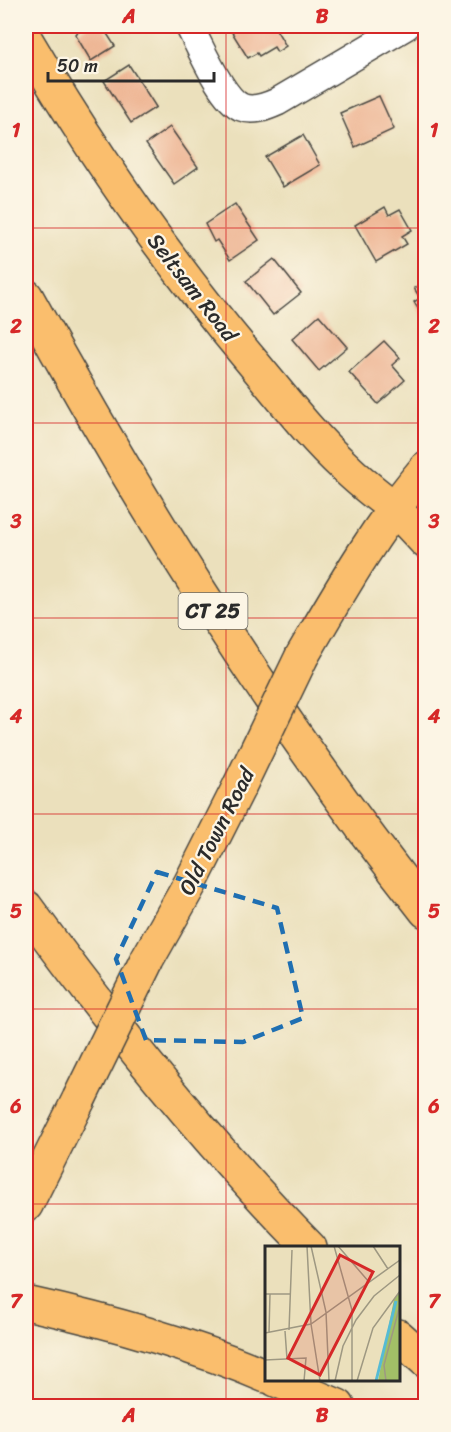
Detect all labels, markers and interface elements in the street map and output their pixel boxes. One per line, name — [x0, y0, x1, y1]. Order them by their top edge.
text: A — [121, 0, 136, 34]
text: B — [316, 0, 329, 34]
scale bar — [48, 45, 214, 83]
text: 50 m — [57, 50, 98, 82]
text: 1 — [12, 113, 21, 148]
text: 1 — [430, 113, 439, 148]
street label: Seltsam Road — [137, 224, 249, 352]
text: 2 — [9, 309, 22, 344]
text: 2 — [427, 309, 440, 344]
text: 3 — [10, 504, 22, 539]
text: 3 — [428, 504, 440, 539]
road number: CT 25 — [178, 593, 248, 629]
text: 4 — [9, 699, 23, 734]
text: 4 — [427, 699, 441, 734]
street label: Old Town Road — [167, 759, 266, 902]
text: 5 — [10, 894, 22, 929]
text: 5 — [428, 894, 440, 929]
text: 6 — [9, 1089, 22, 1124]
text: 6 — [427, 1089, 440, 1124]
inset map — [265, 1246, 400, 1381]
text: 7 — [10, 1284, 23, 1319]
text: 7 — [428, 1284, 441, 1319]
text: A — [121, 1398, 136, 1432]
text: B — [316, 1398, 329, 1432]

